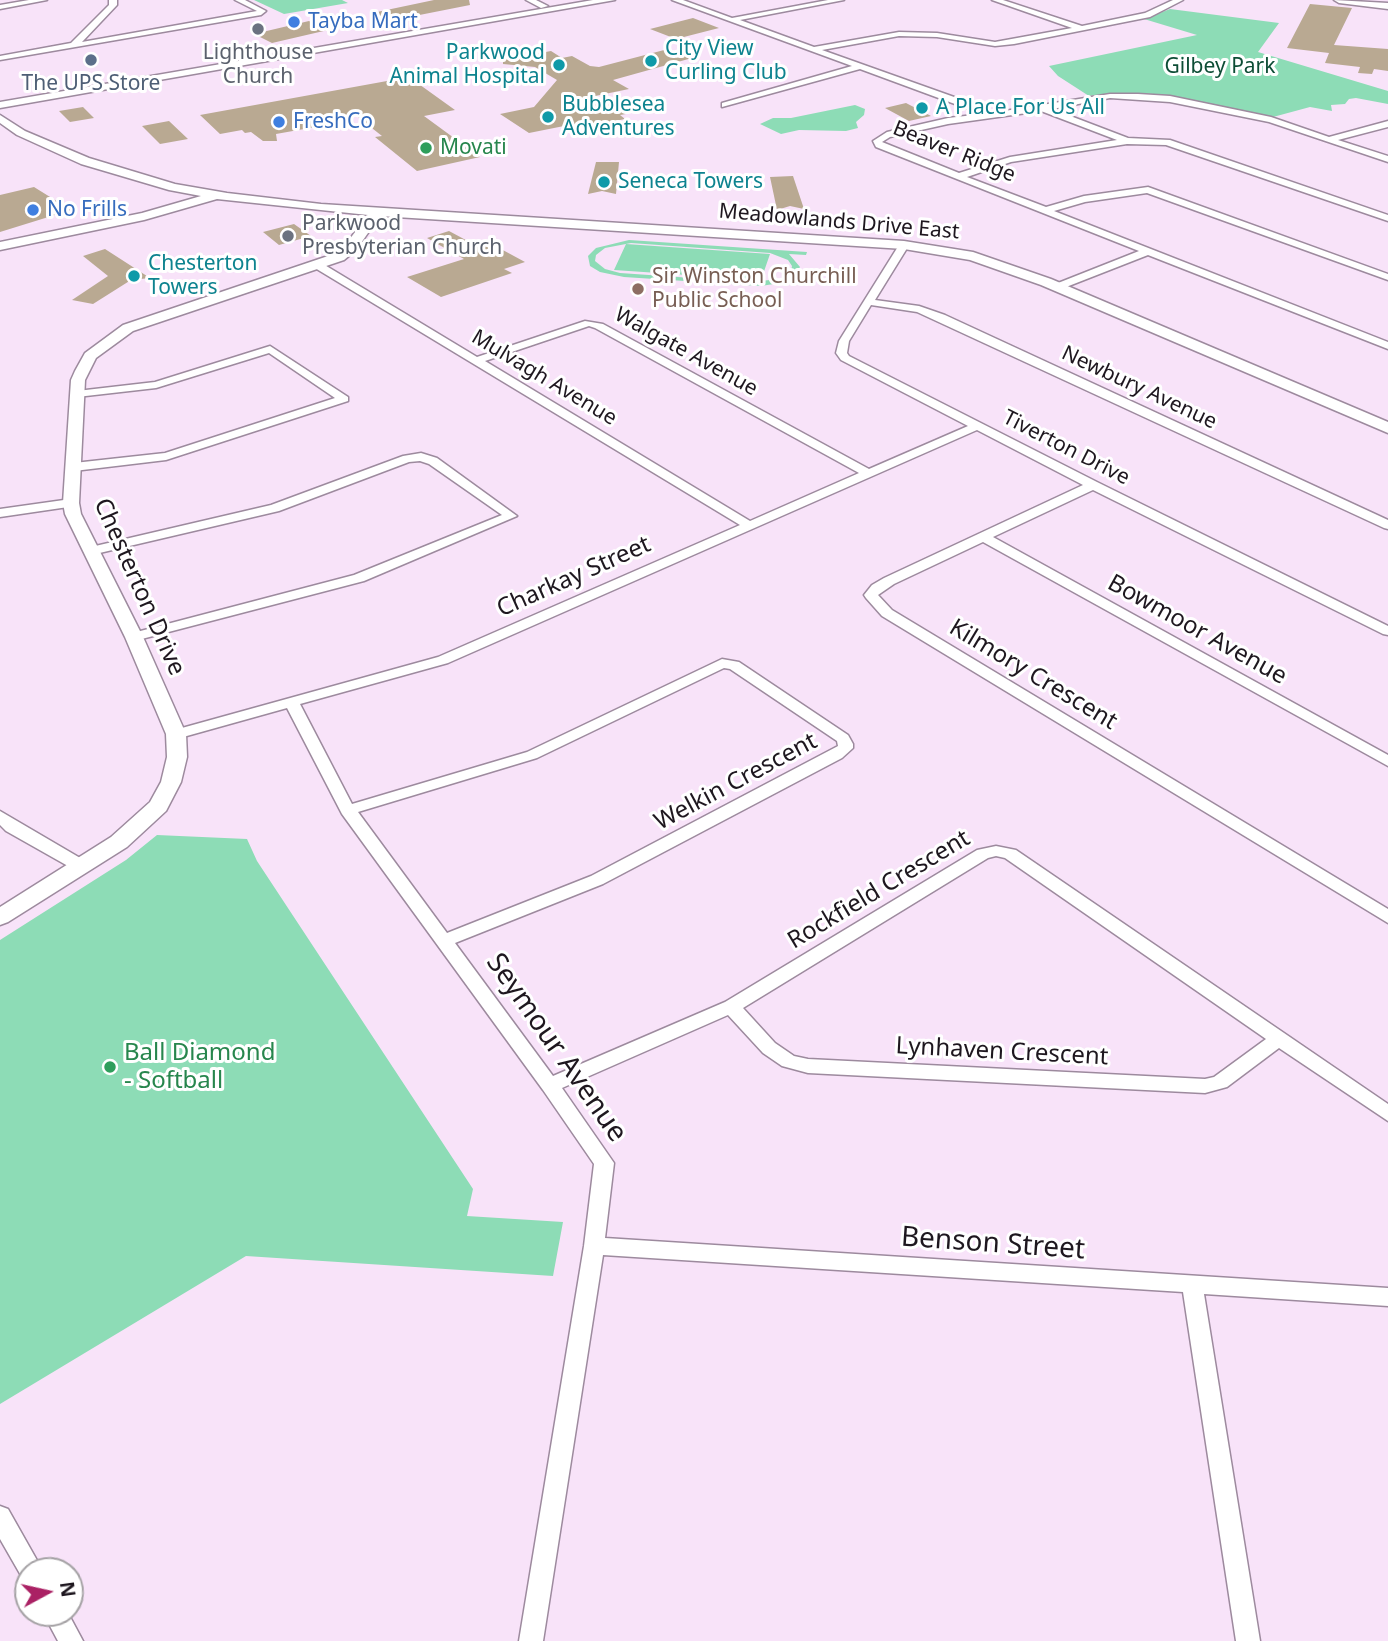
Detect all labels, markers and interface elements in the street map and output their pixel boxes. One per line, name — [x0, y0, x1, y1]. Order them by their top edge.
place label: Tayba Mart — [308, 9, 418, 35]
marker: Tayba Mart — [286, 14, 302, 30]
marker: Lighthouse Church — [250, 21, 266, 37]
place label: City View Curling Club — [665, 36, 787, 86]
place label: Lighthouse Church — [203, 40, 313, 90]
place label: Parkwood Animal Hospital — [389, 40, 545, 90]
marker: The UPS Store — [83, 52, 99, 68]
marker: City View Curling Club — [643, 53, 659, 69]
park label: Gilbey Park — [1164, 54, 1276, 80]
marker: Parkwood Animal Hospital — [551, 57, 567, 73]
place label: The UPS Store — [22, 71, 160, 97]
place label: Bubblesea Adventures — [562, 92, 675, 142]
place label: A Place For Us All — [936, 95, 1105, 121]
marker: A Place For Us All — [914, 100, 930, 116]
place label: FreshCo — [293, 109, 373, 135]
marker: Bubblesea Adventures — [540, 109, 556, 125]
marker: FreshCo — [271, 114, 287, 130]
street label: Beaver Ridge — [889, 116, 1019, 188]
place label: Movati — [440, 135, 507, 161]
marker: Movati — [418, 140, 434, 156]
place label: Seneca Towers — [618, 169, 763, 195]
marker: Seneca Towers — [596, 174, 612, 190]
place label: No Frills — [47, 197, 127, 223]
street label: Meadowlands Drive East — [718, 199, 960, 245]
marker: No Frills — [25, 202, 41, 218]
place label: Parkwood Presbyterian Church — [302, 211, 502, 261]
marker: Parkwood Presbyterian Church — [280, 228, 296, 244]
place label: Chesterton Towers — [148, 251, 258, 301]
place label: Sir Winston Churchill Public School — [652, 264, 857, 314]
marker: Chesterton Towers — [126, 268, 142, 284]
marker: Sir Winston Churchill Public School — [630, 281, 646, 297]
street label: Walgate Avenue — [610, 302, 762, 402]
street label: Mulvagh Avenue — [467, 325, 621, 431]
street label: Newbury Avenue — [1057, 341, 1221, 435]
street label: Tiverton Drive — [998, 405, 1134, 491]
street label: Chesterton Drive — [87, 494, 191, 680]
street label: Charkay Street — [493, 530, 655, 624]
street label: Bowmoor Avenue — [1102, 569, 1292, 691]
street label: Kilmory Crescent — [944, 614, 1122, 736]
street label: Welkin Crescent — [650, 727, 822, 837]
street label: Rockfield Crescent — [783, 824, 975, 956]
street label: Seymour Avenue — [478, 947, 634, 1149]
street label: Lynhaven Crescent — [895, 1032, 1109, 1072]
place label: Ball Diamond - Softball — [124, 1039, 275, 1095]
marker: Ball Diamond - Softball — [102, 1059, 118, 1075]
street label: Benson Street — [900, 1221, 1086, 1267]
north arrow — [14, 1557, 84, 1627]
text: N — [54, 1580, 82, 1599]

